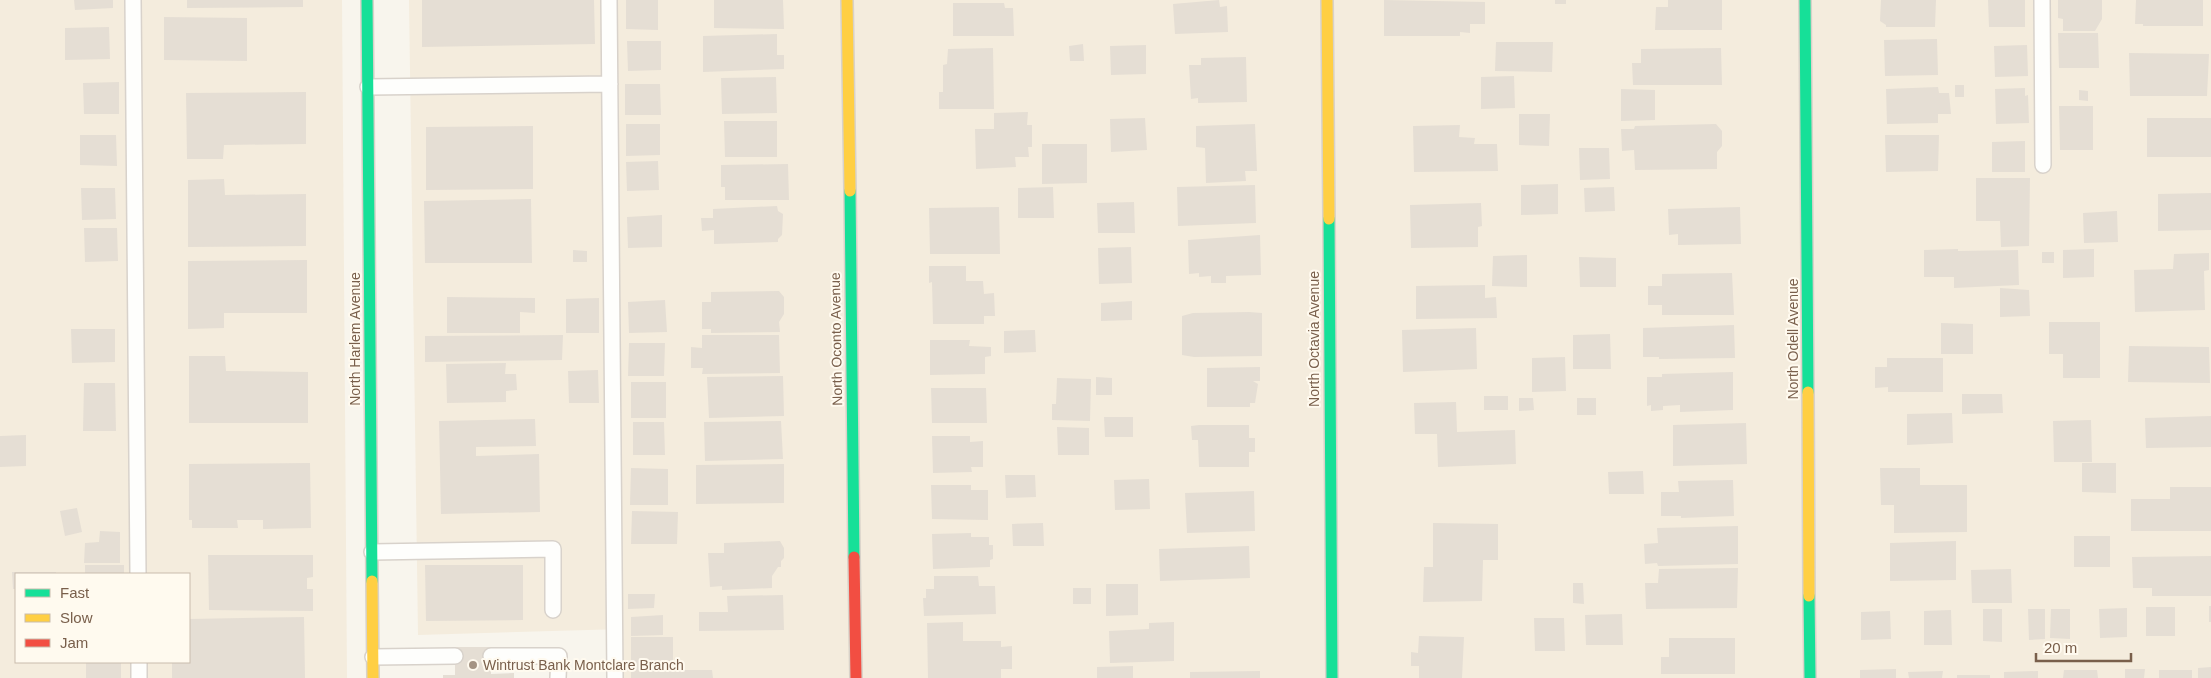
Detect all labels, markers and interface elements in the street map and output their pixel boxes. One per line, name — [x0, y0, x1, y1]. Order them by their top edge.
street label: North Octavia Avenue — [1306, 271, 1322, 407]
street label: North Harlem Avenue — [347, 272, 363, 406]
street label: North Oconto Avenue — [827, 272, 845, 406]
street label: North Odell Avenue — [1785, 278, 1801, 400]
legend — [15, 573, 190, 663]
text: Fast — [60, 584, 90, 601]
text: Slow — [60, 609, 93, 626]
scale bar — [2036, 630, 2131, 662]
text: Jam — [60, 634, 88, 651]
text: 20 m — [2044, 639, 2077, 656]
place label: Wintrust Bank Montclare Branch — [483, 657, 684, 673]
marker: Wintrust Bank Montclare Branch — [467, 659, 479, 671]

